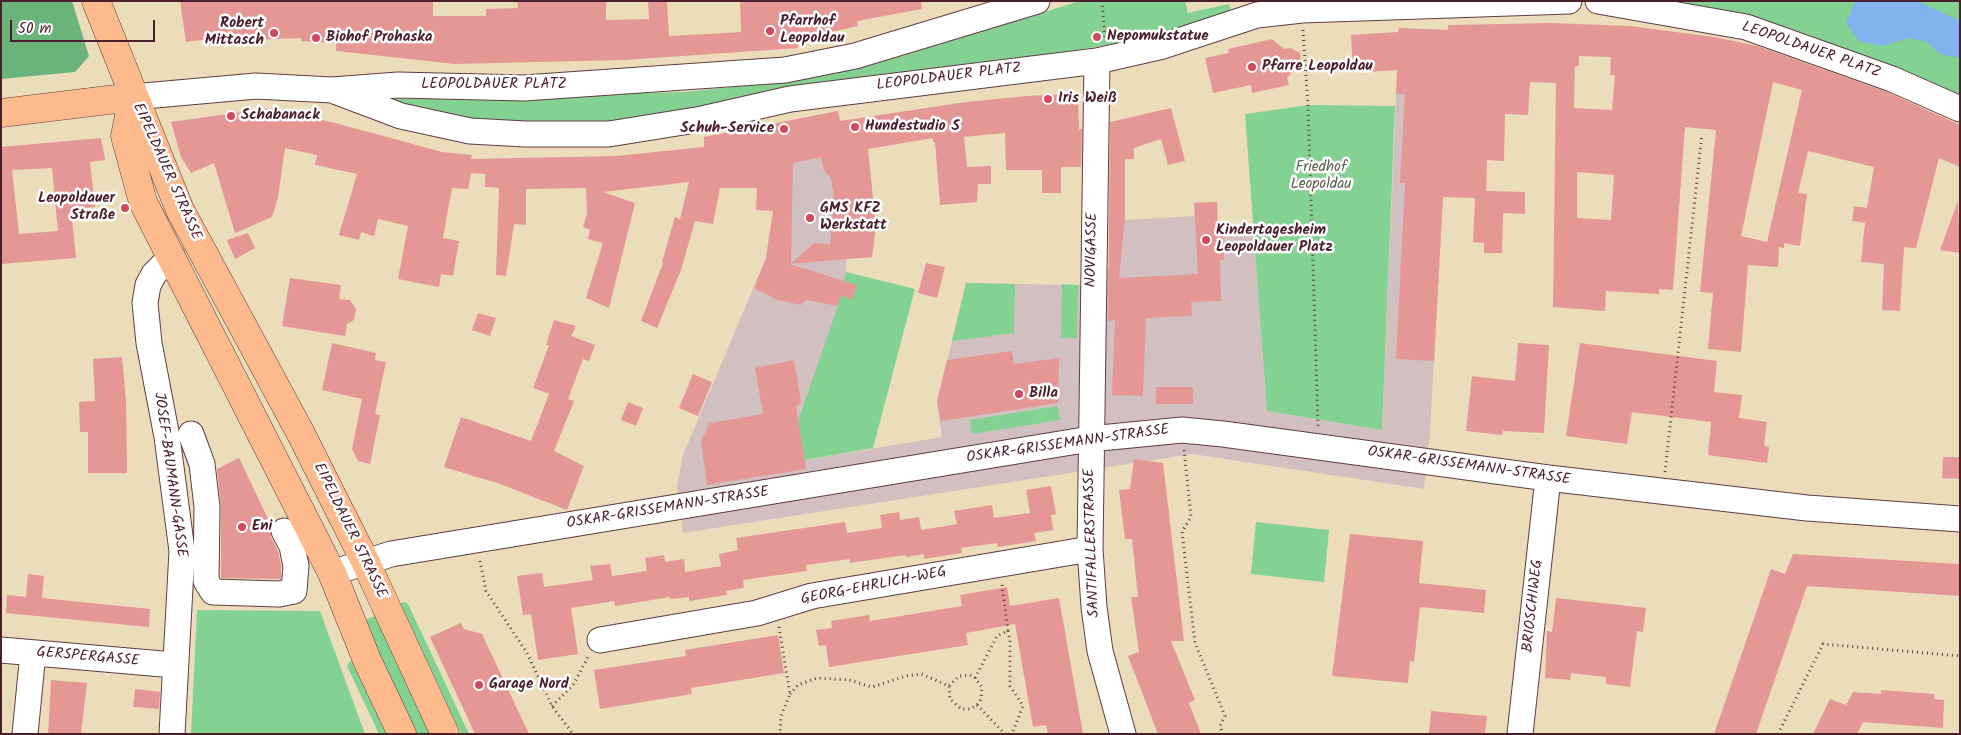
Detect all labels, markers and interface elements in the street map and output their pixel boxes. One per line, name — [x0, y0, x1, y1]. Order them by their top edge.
scale bar — [12, 10, 158, 42]
place label: Pfarrhof Leopoldau — [780, 13, 844, 48]
place label: Robert Mittasch — [205, 15, 264, 50]
text: 50 m — [18, 17, 52, 41]
street label: LEOPOLDAUER PLATZ — [1739, 19, 1883, 83]
marker: Pfarrhof Leopoldau — [764, 25, 776, 37]
marker: Robert Mittasch — [268, 27, 280, 39]
place label: Nepomukstatue — [1107, 28, 1208, 46]
place label: Biohof Prohaska — [326, 29, 432, 47]
marker: Nepomukstatue — [1091, 31, 1103, 43]
marker: Biohof Prohaska — [310, 32, 322, 44]
place label: Pfarre Leopoldau — [1262, 58, 1373, 76]
street label: LEOPOLDAUER PLATZ — [876, 60, 1022, 96]
marker: Pfarre Leopoldau — [1246, 61, 1258, 73]
street label: LEOPOLDAUER PLATZ — [421, 76, 567, 94]
place label: Iris Weiß — [1058, 90, 1117, 108]
marker: Iris Weiß — [1042, 93, 1054, 105]
street label: EIPELDAUER STRASSE — [128, 101, 204, 243]
place label: Schabanack — [241, 107, 320, 125]
marker: Schabanack — [225, 110, 237, 122]
place label: Hundestudio S — [865, 118, 960, 136]
place label: Schuh-Service — [680, 120, 774, 138]
marker: Hundestudio S — [849, 121, 861, 133]
marker: Schuh-Service — [778, 123, 790, 135]
park label: Friedhof Leopoldau — [1290, 159, 1352, 194]
place label: Leopoldauer Straße — [38, 190, 115, 225]
place label: GMS KFZ Werkstatt — [820, 200, 887, 235]
marker: Leopoldauer Straße — [119, 202, 131, 214]
marker: GMS KFZ Werkstatt — [804, 212, 816, 224]
street label: NOVIGASSE — [1083, 212, 1103, 288]
place label: Kindertagesheim Leopoldauer Platz — [1216, 222, 1333, 257]
marker: Kindertagesheim Leopoldauer Platz — [1200, 234, 1212, 246]
place label: Billa — [1029, 385, 1058, 403]
marker: Billa — [1013, 388, 1025, 400]
street label: JOSEF-BAUMANN-GASSE — [149, 391, 189, 559]
street label: OSKAR-GRISSEMANN-STRASSE — [965, 422, 1171, 468]
street label: OSKAR-GRISSEMANN-STRASSE — [1366, 444, 1572, 490]
street label: EIPELDAUER STRASSE — [308, 460, 390, 602]
street label: SANTIFALLERSTRASSE — [1081, 468, 1105, 618]
street label: OSKAR-GRISSEMANN-STRASSE — [565, 484, 771, 534]
place label: Eni — [252, 518, 272, 536]
marker: Eni — [236, 521, 248, 533]
street label: BRIOSCHIWEG — [1520, 559, 1548, 653]
street label: GEORG-EHRLICH-WEG — [800, 564, 948, 610]
street label: GERSPERGASSE — [36, 645, 140, 671]
place label: Garage Nord — [489, 676, 569, 694]
marker: Garage Nord — [473, 679, 485, 691]

